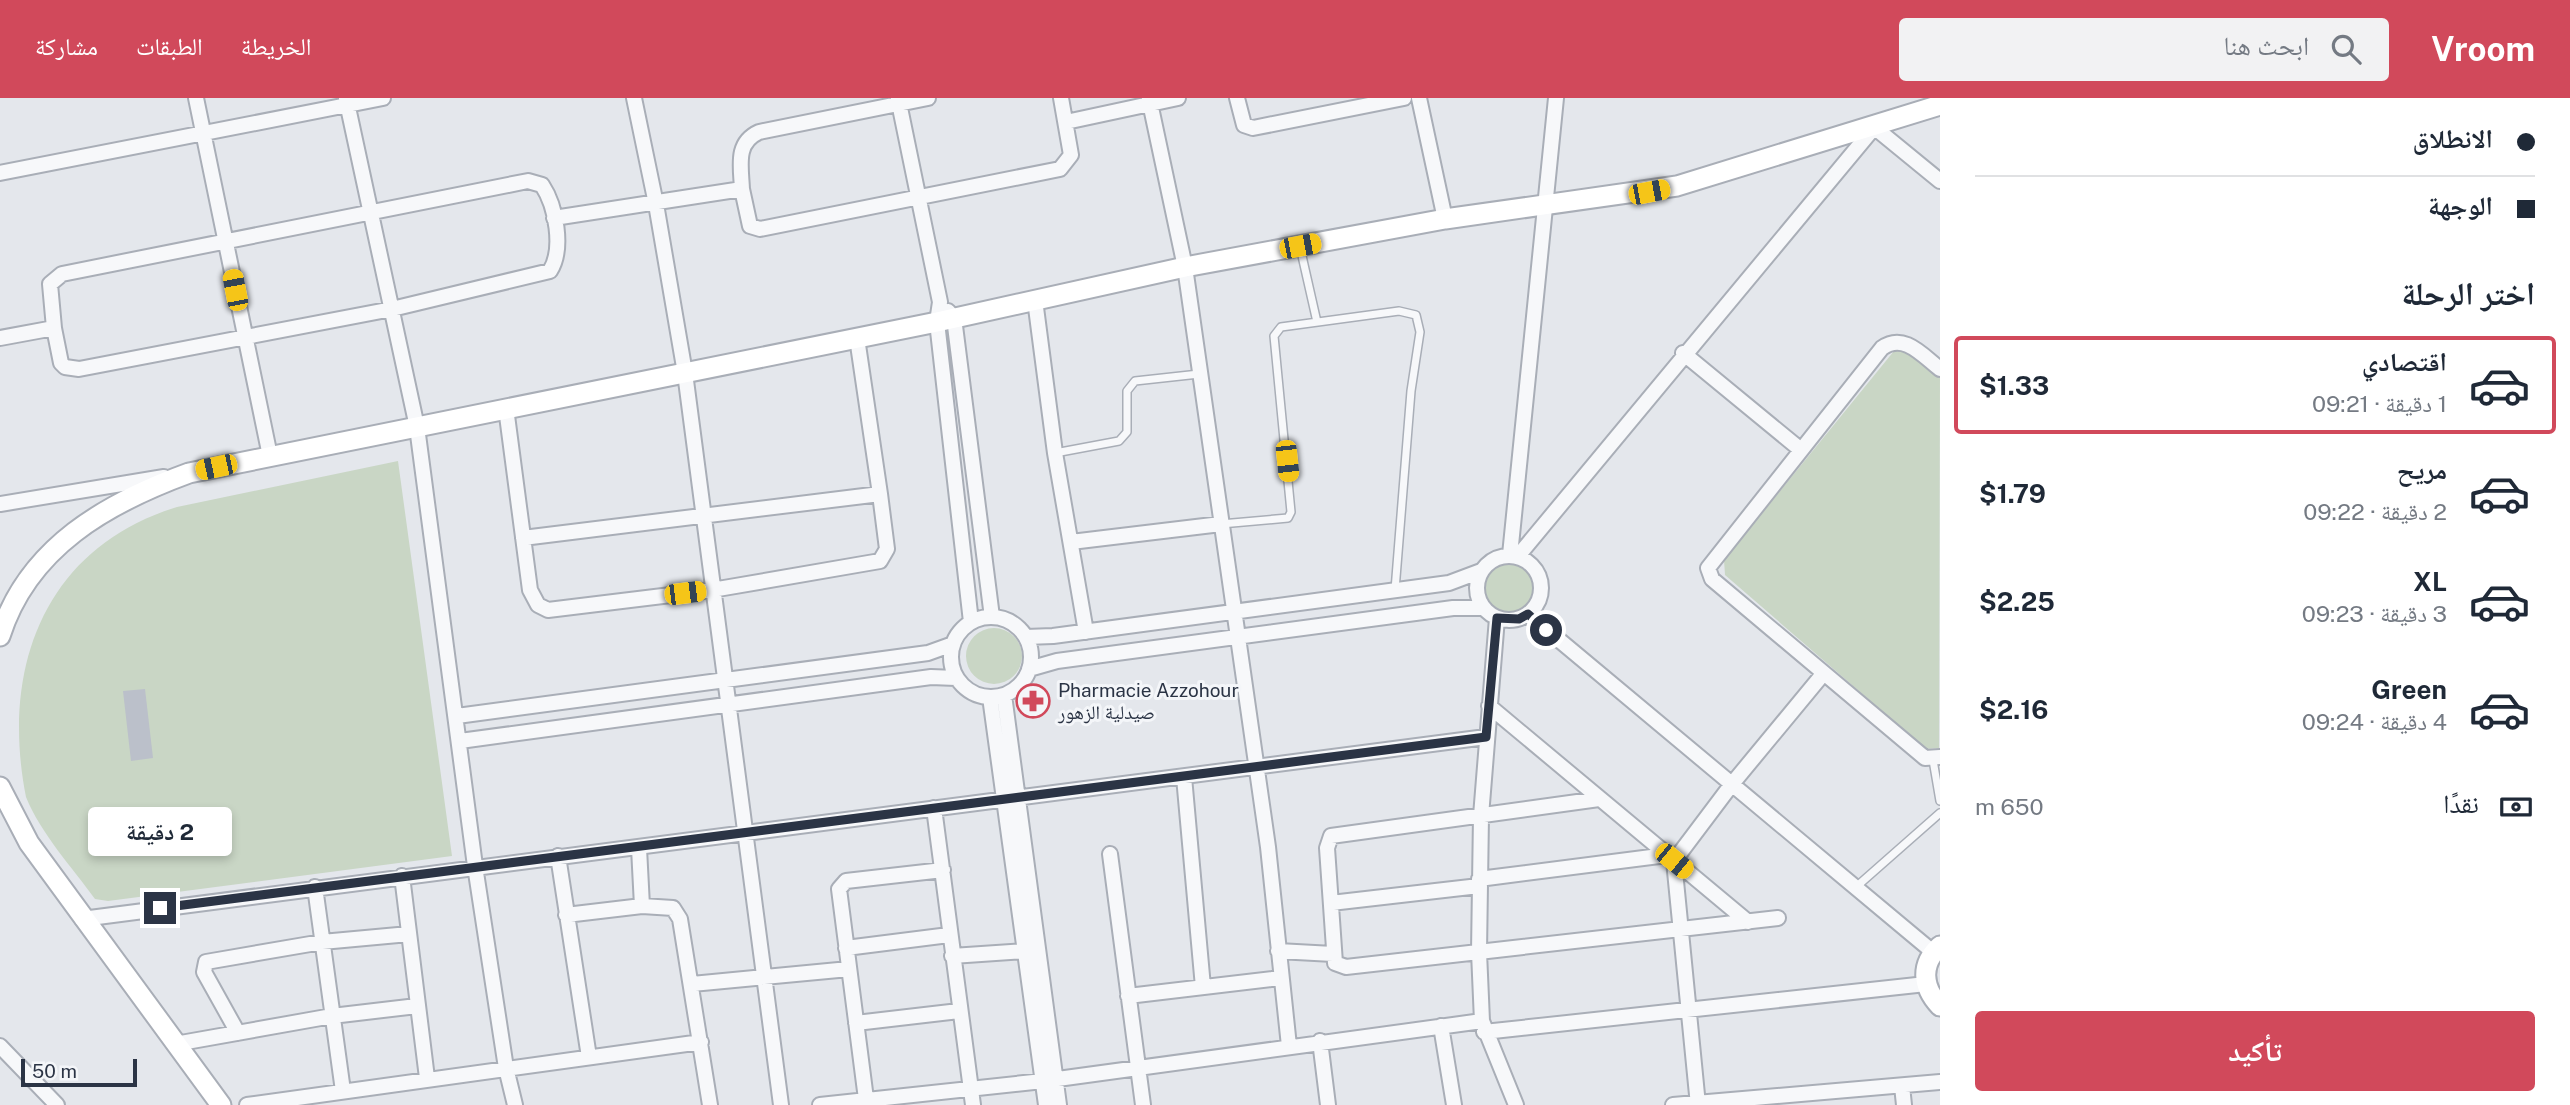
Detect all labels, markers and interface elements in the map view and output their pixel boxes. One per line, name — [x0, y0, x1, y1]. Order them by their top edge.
search box — [1899, 18, 2389, 81]
text: ابحث هنا — [2224, 30, 2309, 61]
icon: search — [2327, 30, 2365, 68]
text: Vroom — [2431, 30, 2535, 68]
text: مشاركة — [35, 32, 98, 60]
text: الطبقات — [136, 32, 203, 60]
text: الخريطة — [241, 32, 311, 60]
text: الانطلاق — [2413, 123, 2493, 154]
car — [1627, 178, 1672, 206]
text: الوجهة — [2428, 190, 2493, 221]
car — [1278, 232, 1323, 260]
car — [221, 267, 250, 313]
text: اختر الرحلة — [2402, 275, 2535, 312]
text: اقتصادي — [2362, 346, 2447, 377]
icon: car — [2468, 354, 2531, 417]
text: $1.33 — [1979, 370, 2049, 401]
text: 1 دقيقة · 09:21 — [2312, 390, 2447, 417]
car — [1275, 439, 1300, 483]
car — [194, 452, 239, 482]
text: مريح — [2397, 454, 2447, 485]
icon: car — [2468, 462, 2531, 525]
text: $1.79 — [1979, 478, 2046, 509]
text: 2 دقيقة · 09:22 — [2303, 498, 2447, 525]
text: XL — [2413, 566, 2447, 597]
icon: car — [2468, 570, 2531, 633]
car — [663, 580, 708, 606]
text: $2.25 — [1979, 586, 2055, 617]
text: 3 دقيقة · 09:23 — [2302, 600, 2447, 627]
route start — [1530, 614, 1562, 646]
text: Green — [2371, 674, 2447, 705]
icon: car — [2468, 678, 2531, 741]
place label: Pharmacie Azzohour صيدلية الزهور — [1057, 679, 1239, 724]
pharmacy icon: Pharmacie Azzohour صيدلية الزهور — [1014, 682, 1052, 720]
text: $2.16 — [1979, 694, 2049, 725]
text: 4 دقيقة · 09:24 — [2302, 708, 2447, 735]
text: نقدًا — [2443, 788, 2479, 819]
icon: cash — [2497, 788, 2535, 826]
text: 650 m — [1975, 793, 2044, 820]
callout: 2 دقيقة — [88, 806, 232, 856]
text: 2 دقيقة — [126, 818, 194, 845]
car — [1652, 840, 1697, 882]
route end — [144, 892, 176, 924]
button: تأكيد — [1975, 1011, 2535, 1091]
scale bar — [21, 1056, 136, 1088]
text: 50 m — [32, 1060, 77, 1082]

